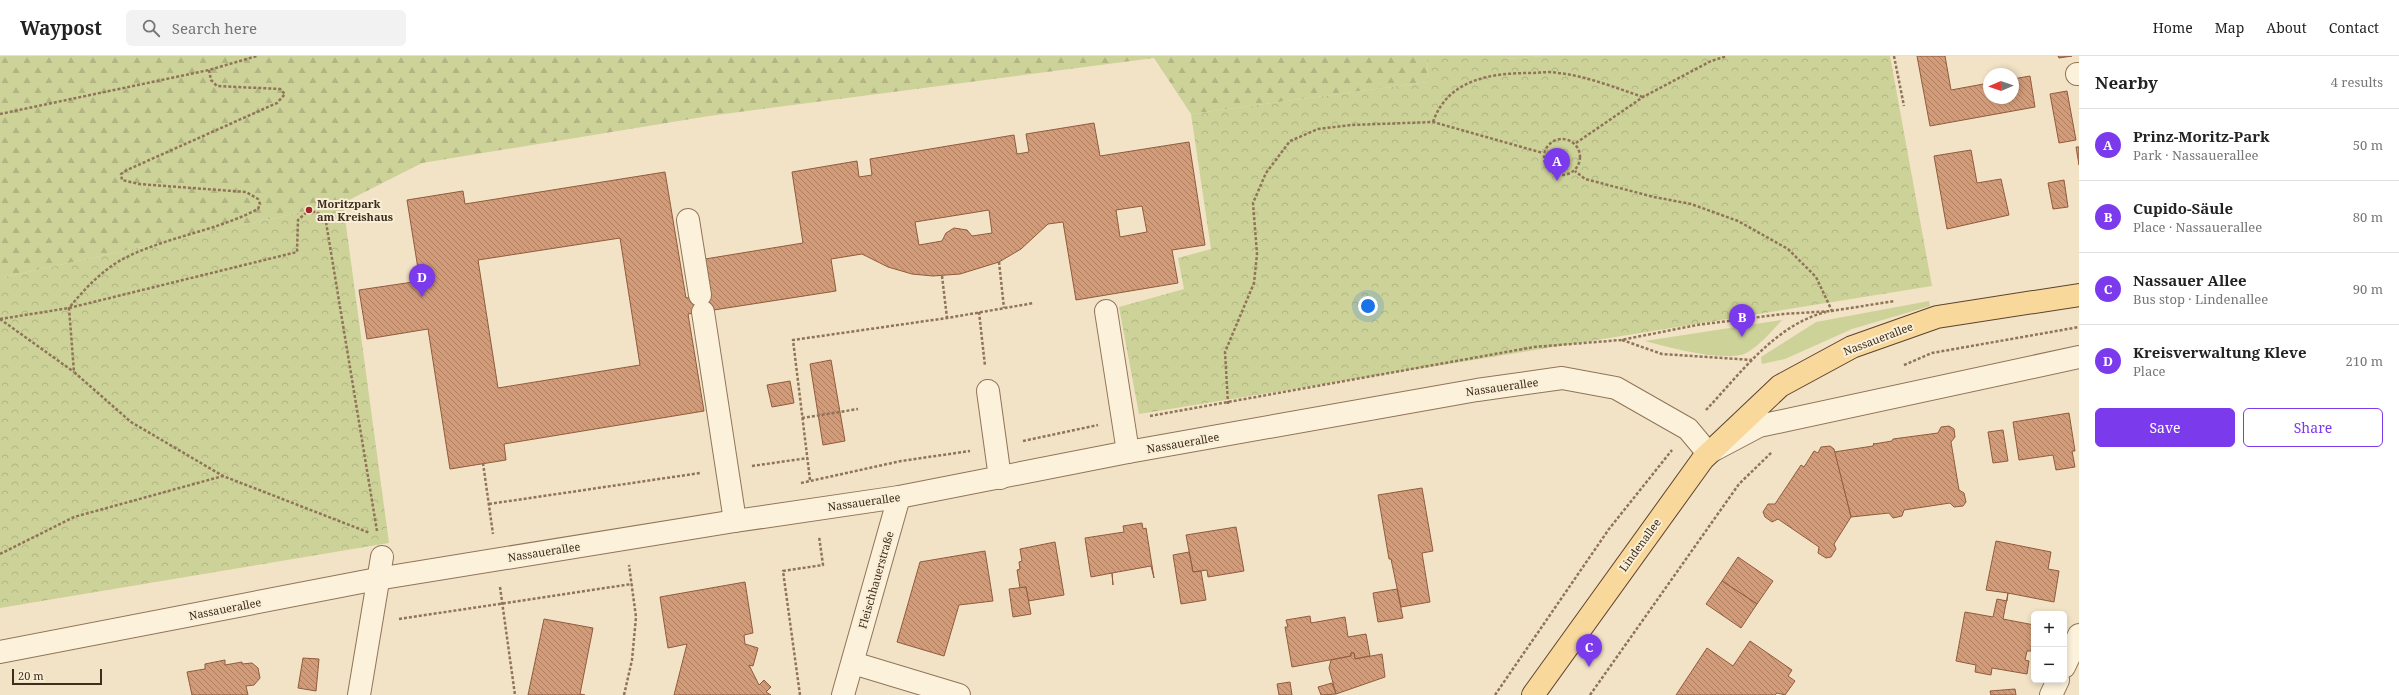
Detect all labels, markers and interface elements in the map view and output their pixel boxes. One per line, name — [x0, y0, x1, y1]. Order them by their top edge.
search box — [126, 10, 406, 46]
text: Waypost — [20, 15, 102, 41]
icon: search — [140, 17, 162, 39]
text: Search here — [172, 18, 257, 38]
text: Home — [2153, 18, 2193, 37]
text: Map — [2215, 18, 2244, 37]
text: About — [2266, 18, 2307, 37]
text: Contact — [2329, 18, 2379, 37]
north arrow — [1983, 68, 2019, 104]
text: Nearby — [2095, 71, 2158, 94]
text: 4 results — [2331, 73, 2383, 91]
text: Prinz-Moritz-Park — [2133, 126, 2270, 146]
text: A — [2103, 136, 2113, 154]
text: 50 m — [2353, 136, 2383, 154]
text: Park · Nassauerallee — [2133, 146, 2259, 164]
pin: A — [1544, 148, 1570, 181]
place label: Moritzpark am Kreishaus — [317, 196, 393, 224]
text: Cupido-Säule — [2133, 198, 2233, 218]
marker: Moritzpark am Kreishaus — [304, 205, 314, 215]
text: B — [2104, 208, 2112, 226]
text: 80 m — [2353, 208, 2383, 226]
text: Place · Nassauerallee — [2133, 218, 2262, 236]
pin: D — [409, 264, 435, 297]
text: Nassauer Allee — [2133, 270, 2247, 290]
text: C — [2104, 280, 2112, 298]
text: 90 m — [2353, 280, 2383, 298]
text: Bus stop · Lindenallee — [2133, 290, 2268, 308]
your location — [1358, 296, 1378, 316]
pin: B — [1729, 304, 1755, 337]
street label: Nassauerallee — [1841, 318, 1915, 359]
text: Kreisverwaltung Kleve — [2133, 342, 2307, 362]
text: D — [2103, 352, 2113, 370]
text: 210 m — [2346, 352, 2383, 370]
text: Place — [2133, 362, 2166, 380]
street label: Nassauerallee — [1465, 374, 1539, 399]
button: Save — [2095, 408, 2235, 447]
button: Share — [2243, 408, 2383, 447]
street label: Nassauerallee — [1146, 429, 1220, 456]
street label: Nassauerallee — [827, 489, 901, 514]
street label: Lindenallee — [1615, 515, 1664, 574]
street label: Fleischhauerstraße — [854, 529, 897, 630]
street label: Nassauerallee — [507, 538, 581, 565]
street label: Nassauerallee — [187, 594, 262, 623]
map controls — [2031, 611, 2067, 683]
button: + — [2031, 611, 2067, 647]
pin: C — [1576, 634, 1602, 667]
button: − — [2031, 647, 2067, 683]
scale bar — [12, 667, 102, 686]
text: 20 m — [18, 668, 44, 683]

